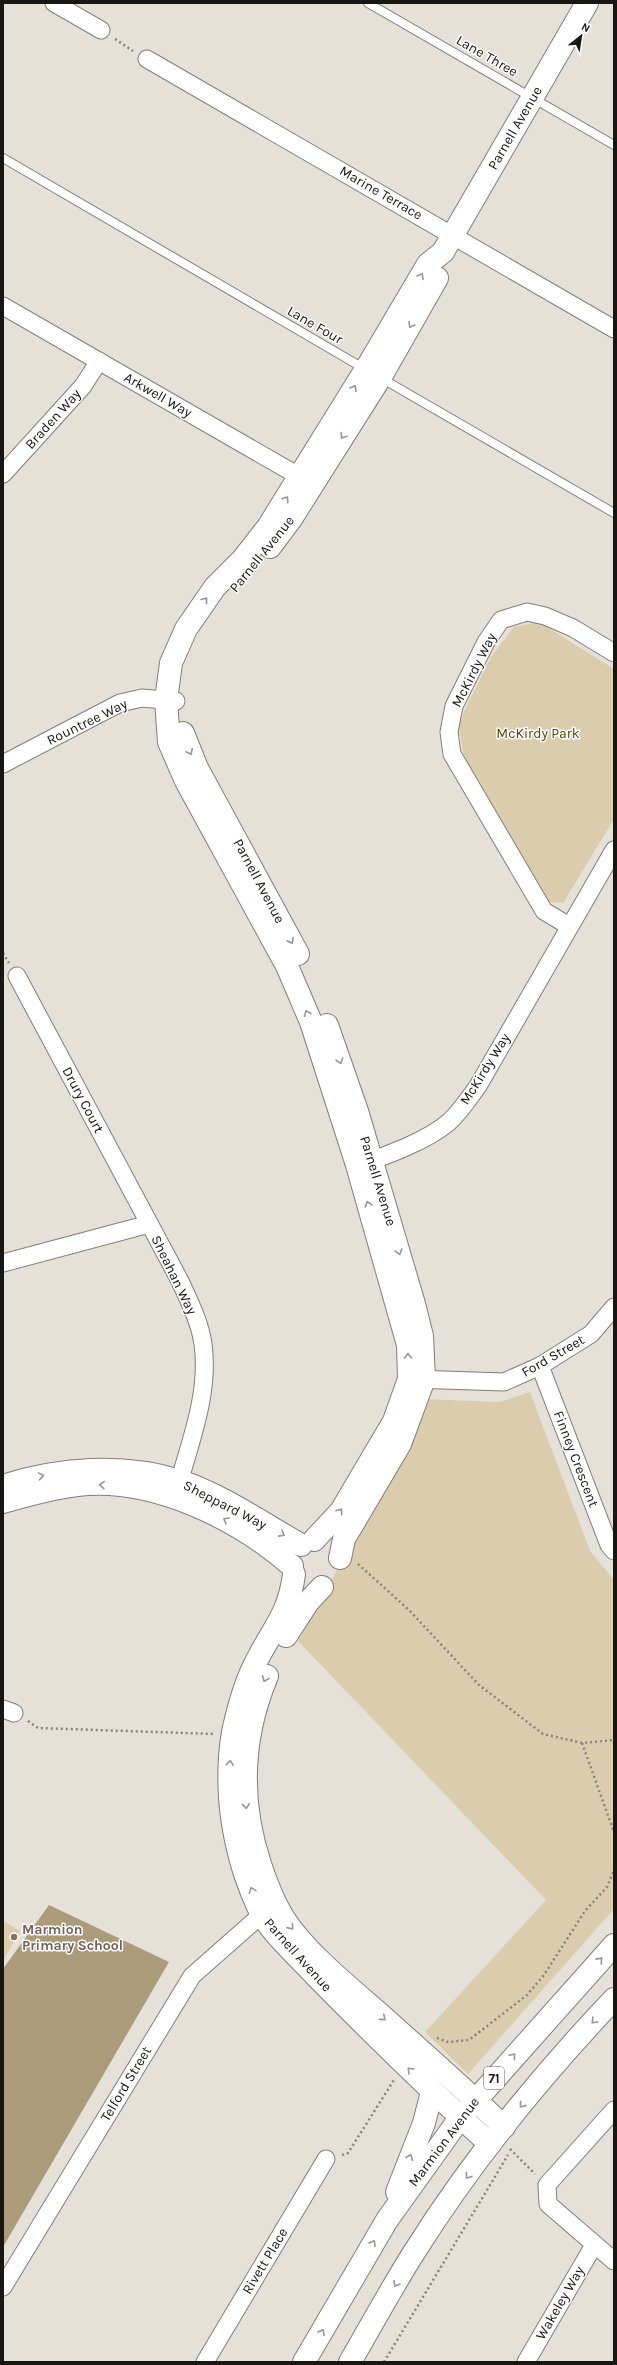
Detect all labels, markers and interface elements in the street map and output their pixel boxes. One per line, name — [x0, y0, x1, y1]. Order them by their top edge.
north arrow — [561, 16, 601, 56]
text: N — [579, 20, 592, 35]
street label: Lane Three — [453, 32, 521, 80]
street label: Parnell Avenue — [484, 83, 546, 173]
street label: Marine Terrace — [336, 162, 426, 224]
one-way arrow — [416, 273, 423, 280]
street label: Lane Four — [284, 302, 347, 348]
one-way arrow — [408, 320, 415, 328]
street label: Arkwell Way — [121, 369, 195, 422]
street label: Braden Way — [22, 385, 85, 453]
one-way arrow — [350, 385, 357, 392]
one-way arrow — [341, 432, 348, 439]
one-way arrow — [281, 496, 289, 503]
street label: Parnell Avenue — [226, 512, 298, 596]
one-way arrow — [201, 598, 208, 605]
street label: McKirdy Way — [448, 630, 500, 710]
street label: Rountree Way — [44, 695, 130, 749]
park label: McKirdy Park — [496, 725, 580, 742]
one-way arrow — [185, 748, 193, 756]
street label: Parnell Avenue — [230, 836, 288, 926]
one-way arrow — [286, 937, 294, 944]
one-way arrow — [304, 1010, 312, 1017]
street label: McKirdy Way — [456, 1030, 514, 1108]
one-way arrow — [335, 1058, 343, 1065]
street label: Drury Court — [58, 1064, 108, 1136]
street label: Parnell Avenue — [356, 1134, 400, 1228]
one-way arrow — [364, 1200, 373, 1207]
street label: Sheahan Way — [148, 1233, 201, 1318]
one-way arrow — [394, 1248, 403, 1255]
street label: Ford Street — [519, 1331, 587, 1381]
one-way arrow — [404, 1353, 412, 1359]
street label: Finney Crescent — [550, 1408, 602, 1510]
one-way arrow — [38, 1473, 44, 1481]
street label: Sheppard Way — [181, 1477, 270, 1533]
one-way arrow — [99, 1480, 105, 1489]
one-way arrow — [335, 1508, 342, 1515]
one-way arrow — [223, 1518, 230, 1525]
one-way arrow — [278, 1530, 285, 1537]
one-way arrow — [262, 1676, 270, 1683]
one-way arrow — [225, 1760, 234, 1766]
one-way arrow — [242, 1803, 251, 1809]
one-way arrow — [248, 1887, 256, 1894]
street label: Parnell Avenue — [260, 1915, 336, 1995]
place label: Marmion Primary School — [22, 1921, 123, 1954]
one-way arrow — [286, 1922, 293, 1929]
marker: Marmion Primary School — [9, 1932, 19, 1942]
one-way arrow — [596, 1957, 603, 1965]
one-way arrow — [379, 2013, 386, 2020]
one-way arrow — [591, 2016, 598, 2024]
street label: Telford Street — [97, 2043, 155, 2125]
one-way arrow — [508, 2053, 516, 2061]
road number: 71 — [484, 2067, 504, 2089]
one-way arrow — [407, 2068, 415, 2075]
street label: Marmion Avenue — [405, 2094, 483, 2190]
one-way arrow — [519, 2100, 526, 2107]
one-way arrow — [406, 2154, 414, 2161]
one-way arrow — [465, 2172, 472, 2179]
street label: Rivett Place — [238, 2225, 292, 2297]
one-way arrow — [368, 2240, 376, 2247]
street label: Wakeley Way — [532, 2263, 588, 2343]
one-way arrow — [393, 2280, 400, 2287]
one-way arrow — [317, 2329, 324, 2336]

